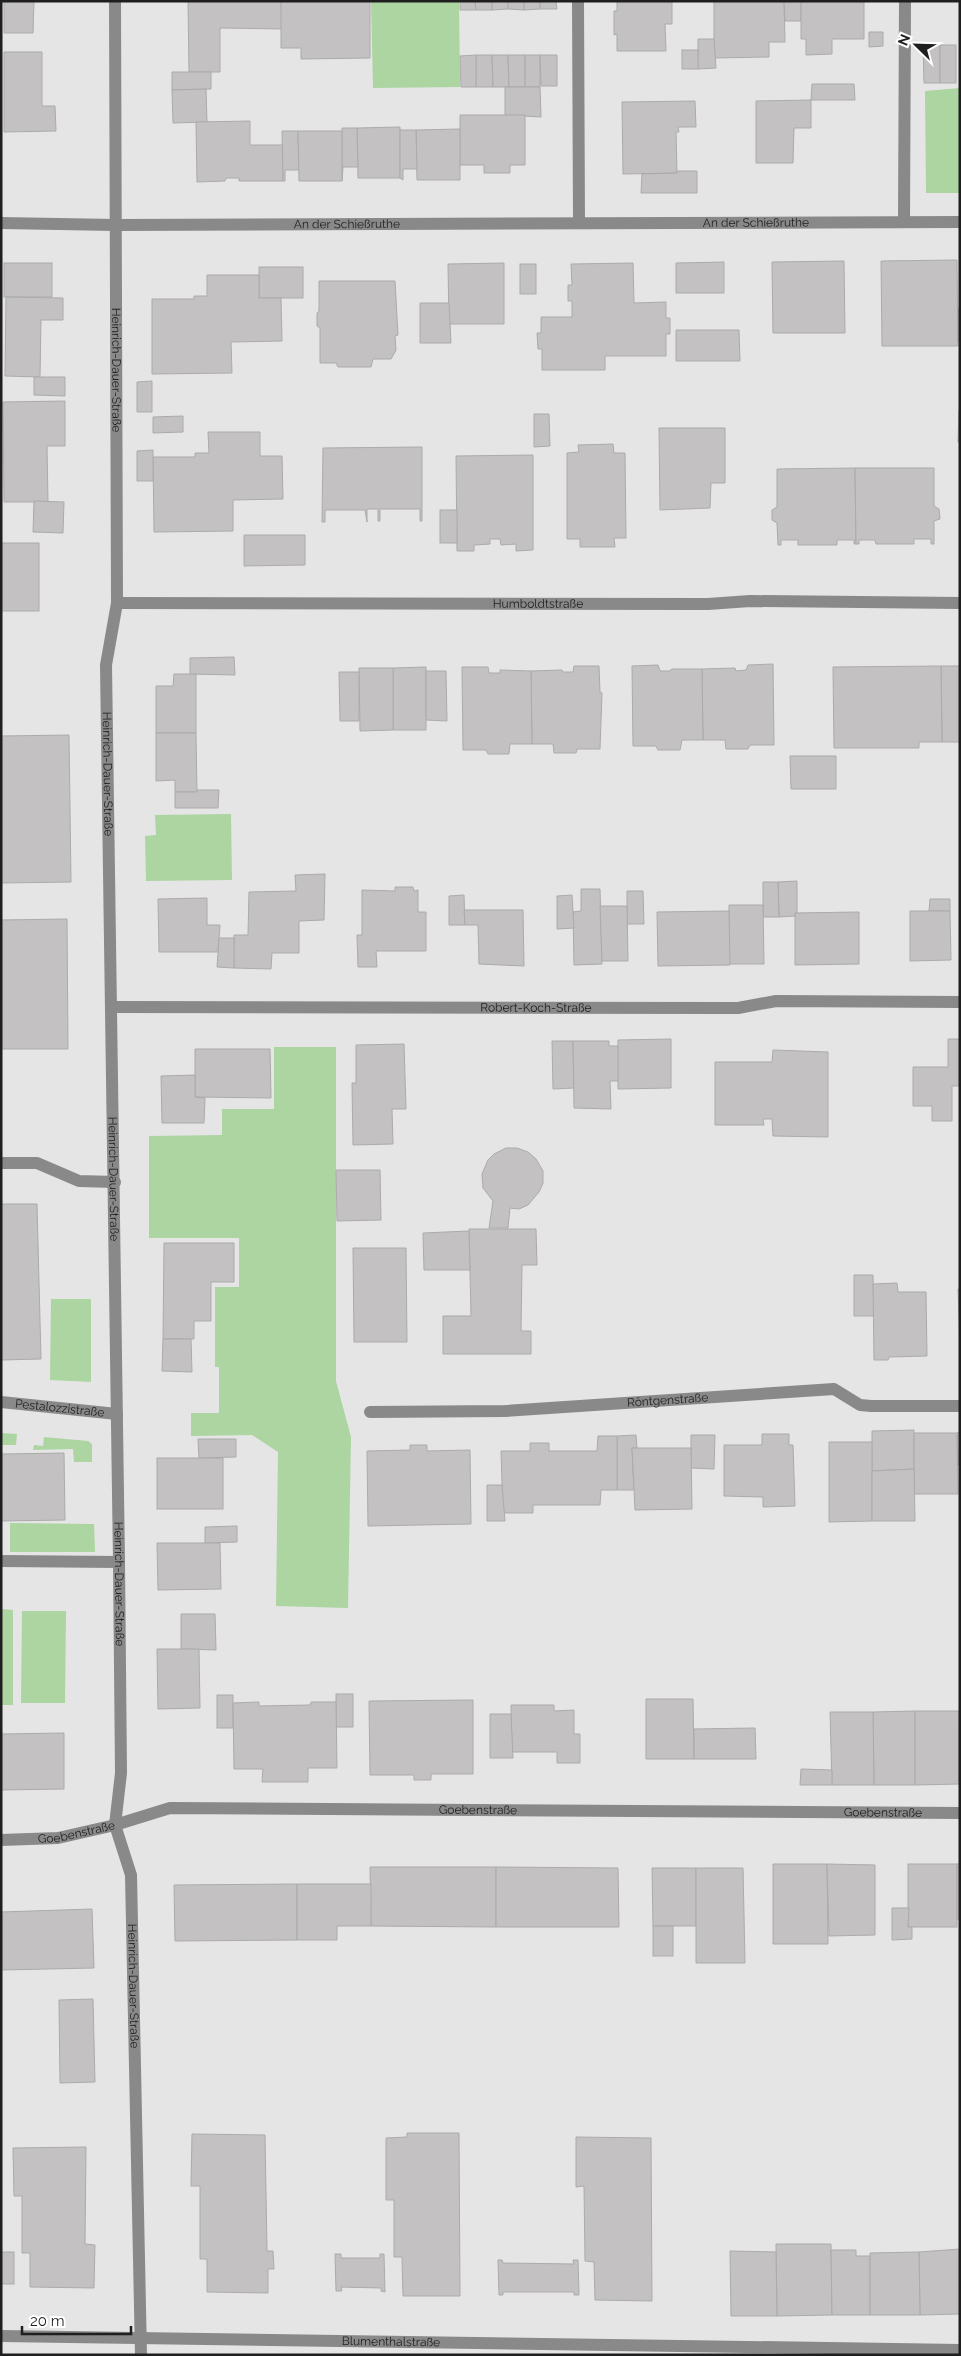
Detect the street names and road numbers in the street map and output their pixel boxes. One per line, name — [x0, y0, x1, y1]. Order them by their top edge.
street label: An der Schießruthe — [703, 216, 809, 230]
street label: An der Schießruthe — [294, 217, 400, 231]
street label: Heinrich-Dauer-Straße — [109, 308, 123, 432]
street label: Humboldtstraße — [493, 597, 583, 611]
street label: Heinrich-Dauer-Straße — [100, 712, 115, 836]
street label: Robert-Koch-Straße — [480, 1001, 592, 1015]
street label: Heinrich-Dauer-Straße — [106, 1117, 121, 1241]
street label: Röntgenstraße — [627, 1390, 709, 1410]
street label: Pestalozzistraße — [14, 1396, 105, 1420]
street label: Heinrich-Dauer-Straße — [111, 1521, 127, 1646]
street label: Goebenstraße — [439, 1803, 517, 1817]
street label: Goebenstraße — [844, 1805, 922, 1820]
street label: Goebenstraße — [37, 1818, 116, 1846]
street label: Heinrich-Dauer-Straße — [125, 1924, 142, 2049]
street label: Blumenthalstraße — [342, 2334, 440, 2349]

